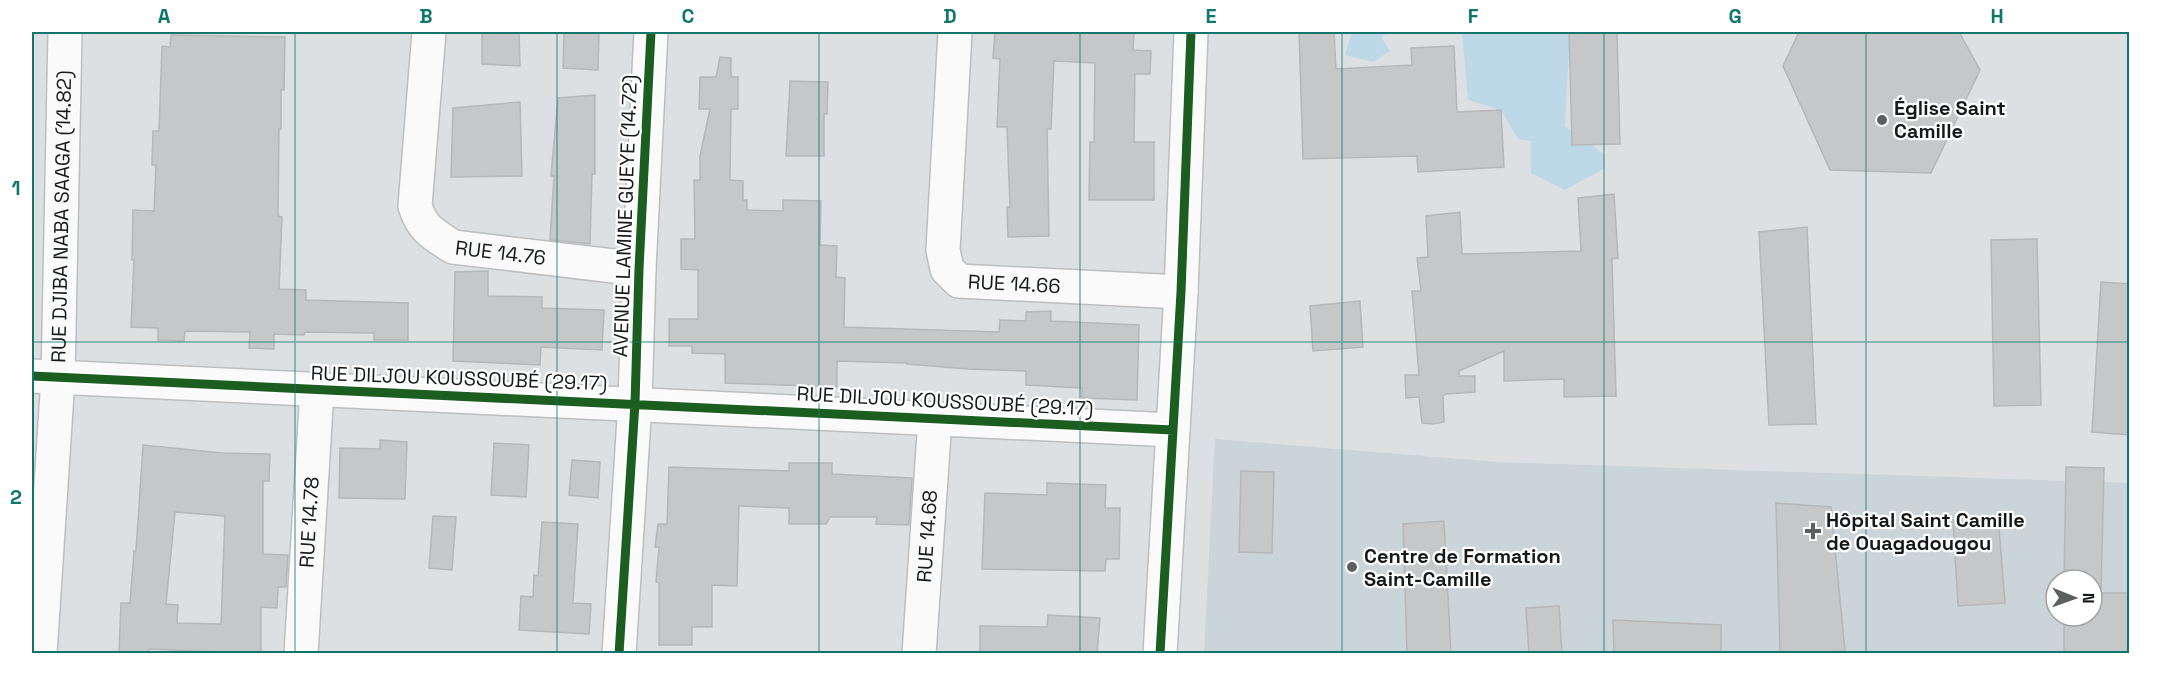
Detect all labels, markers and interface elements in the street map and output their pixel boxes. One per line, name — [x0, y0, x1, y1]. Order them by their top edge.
text: A — [158, 3, 171, 29]
text: B — [419, 3, 433, 29]
text: C — [682, 3, 695, 29]
text: D — [943, 3, 957, 29]
text: E — [1205, 3, 1217, 29]
text: F — [1468, 3, 1479, 29]
text: G — [1728, 3, 1742, 29]
text: H — [1990, 3, 2004, 29]
street label: RUE DJIBA NABA SAAGA (14.82) — [45, 70, 77, 363]
street label: AVENUE LAMINE GUEYE (14.72) — [607, 74, 643, 358]
place label: Église Saint Camille — [1894, 95, 2006, 144]
marker: Église Saint Camille — [1875, 113, 1889, 127]
text: 1 — [11, 175, 21, 201]
street label: RUE 14.76 — [454, 234, 547, 271]
street label: RUE 14.66 — [967, 268, 1061, 299]
street label: RUE DILJOU KOUSSOUBÉ (29.17) — [310, 360, 608, 396]
street label: RUE DILJOU KOUSSOUBÉ (29.17) — [796, 380, 1094, 422]
street label: RUE 14.78 — [293, 476, 325, 569]
text: 2 — [10, 484, 22, 510]
street label: RUE 14.68 — [911, 489, 943, 583]
place label: Hôpital Saint Camille de Ouagadougou — [1826, 507, 2025, 556]
marker: Hôpital Saint Camille de Ouagadougou — [1804, 522, 1822, 540]
place label: Centre de Formation Saint-Camille — [1364, 543, 1561, 592]
marker: Centre de Formation Saint-Camille — [1345, 560, 1359, 574]
north arrow — [2044, 568, 2104, 628]
text: N — [2078, 593, 2099, 604]

